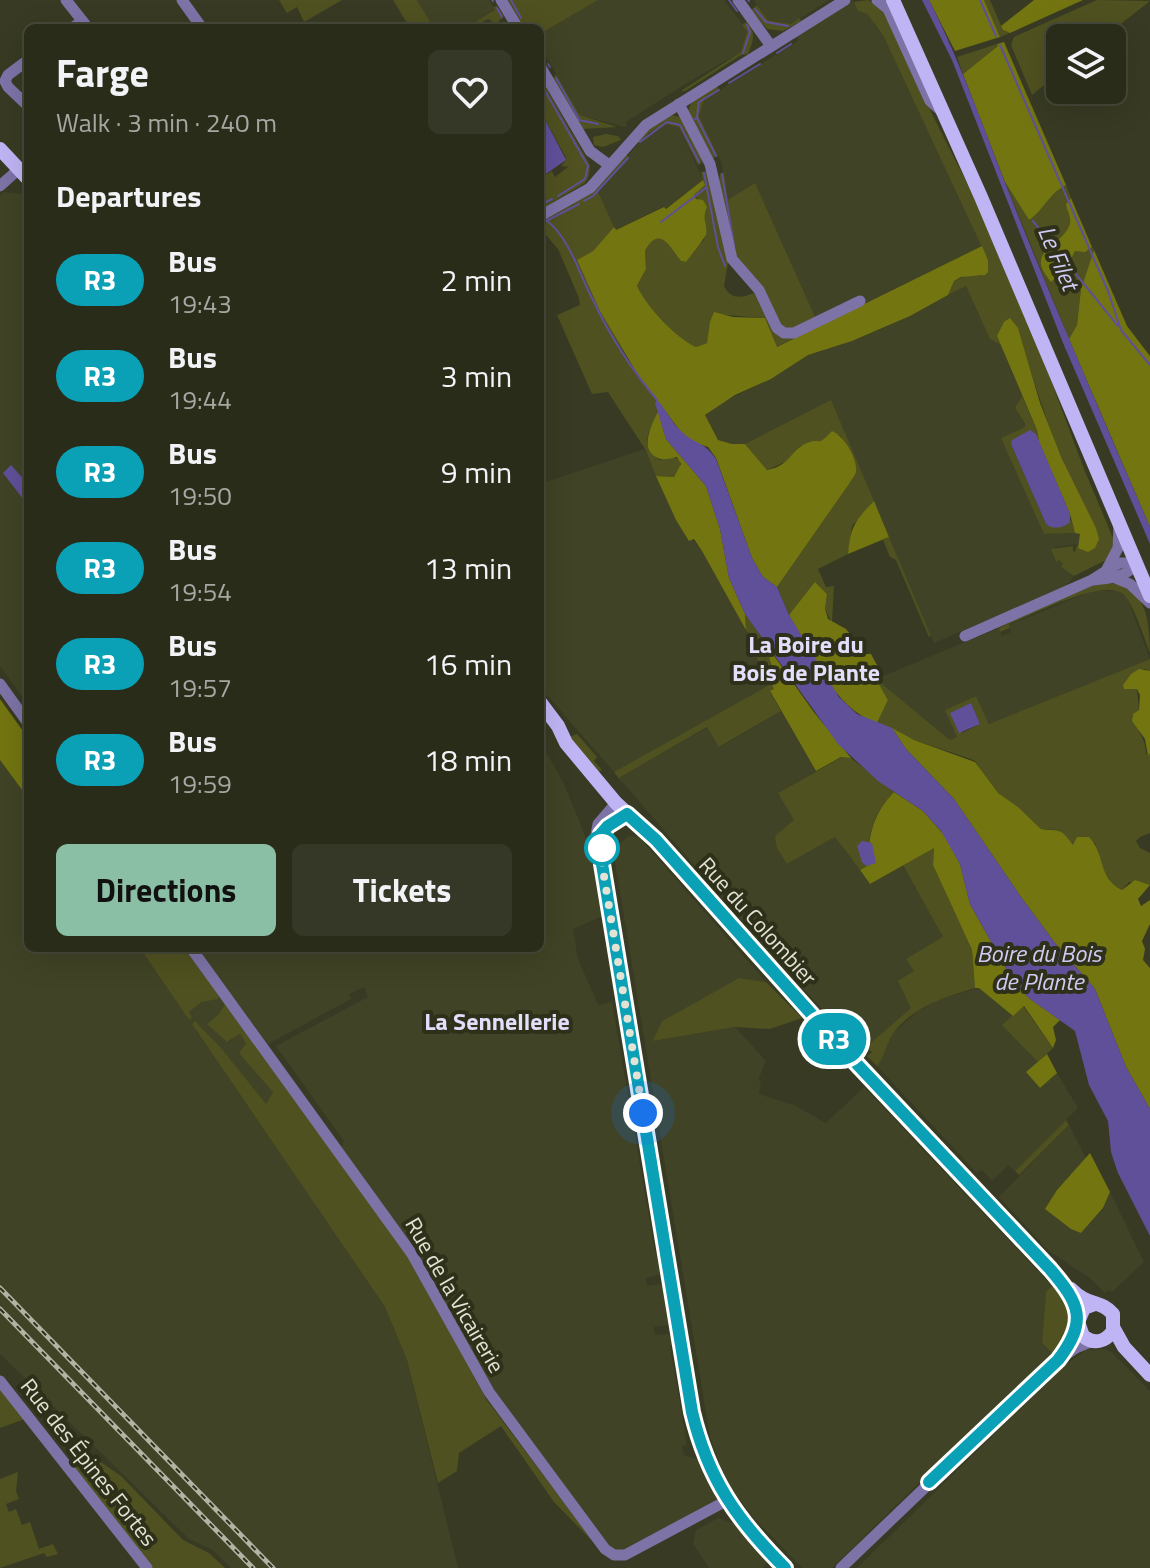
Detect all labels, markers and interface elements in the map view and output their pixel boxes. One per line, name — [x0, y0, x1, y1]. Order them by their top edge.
map controls — [1046, 24, 1126, 104]
button: layers — [1046, 24, 1126, 104]
text: Farge — [56, 44, 149, 102]
button: heart — [428, 50, 512, 134]
text: Walk · 3 min · 240 m — [56, 103, 277, 142]
text: Departures — [56, 173, 201, 219]
water label: Le Filet — [1029, 220, 1090, 299]
text: Bus — [168, 238, 217, 284]
text: 2 min — [441, 257, 512, 303]
text: R3 — [83, 258, 117, 301]
text: 19:43 — [168, 284, 232, 323]
text: Bus — [168, 334, 217, 380]
text: 3 min — [441, 353, 512, 399]
text: R3 — [83, 354, 117, 397]
text: 19:44 — [168, 380, 232, 419]
text: Bus — [168, 430, 217, 476]
text: 9 min — [441, 449, 512, 495]
text: R3 — [83, 450, 117, 493]
text: 19:50 — [168, 476, 232, 515]
text: Bus — [168, 526, 217, 572]
text: 13 min — [424, 545, 512, 591]
text: R3 — [83, 546, 117, 589]
text: 19:54 — [168, 572, 232, 611]
text: Bus — [168, 622, 217, 668]
district label: La Boire du Bois de Plante — [732, 626, 880, 690]
text: 16 min — [424, 641, 512, 687]
text: R3 — [83, 642, 117, 685]
text: 19:57 — [168, 668, 232, 707]
text: Bus — [168, 718, 217, 764]
text: 18 min — [424, 737, 512, 783]
text: R3 — [83, 738, 117, 781]
text: 19:59 — [168, 764, 232, 803]
unlabelled marker — [585, 831, 619, 865]
button: Directions — [56, 844, 276, 936]
button: Tickets — [292, 844, 512, 936]
street label: Rue du Colombier — [691, 849, 825, 993]
water label: Boire du Bois de Plante — [977, 935, 1103, 999]
district label: La Sennellerie — [424, 1003, 570, 1039]
line badge: R3 — [798, 1013, 870, 1065]
text: R3 — [817, 1017, 851, 1060]
your location — [623, 1093, 663, 1133]
street label: Rue de la Vicairerie — [397, 1211, 513, 1379]
street label: Rue des Épines Fortes — [13, 1371, 165, 1553]

